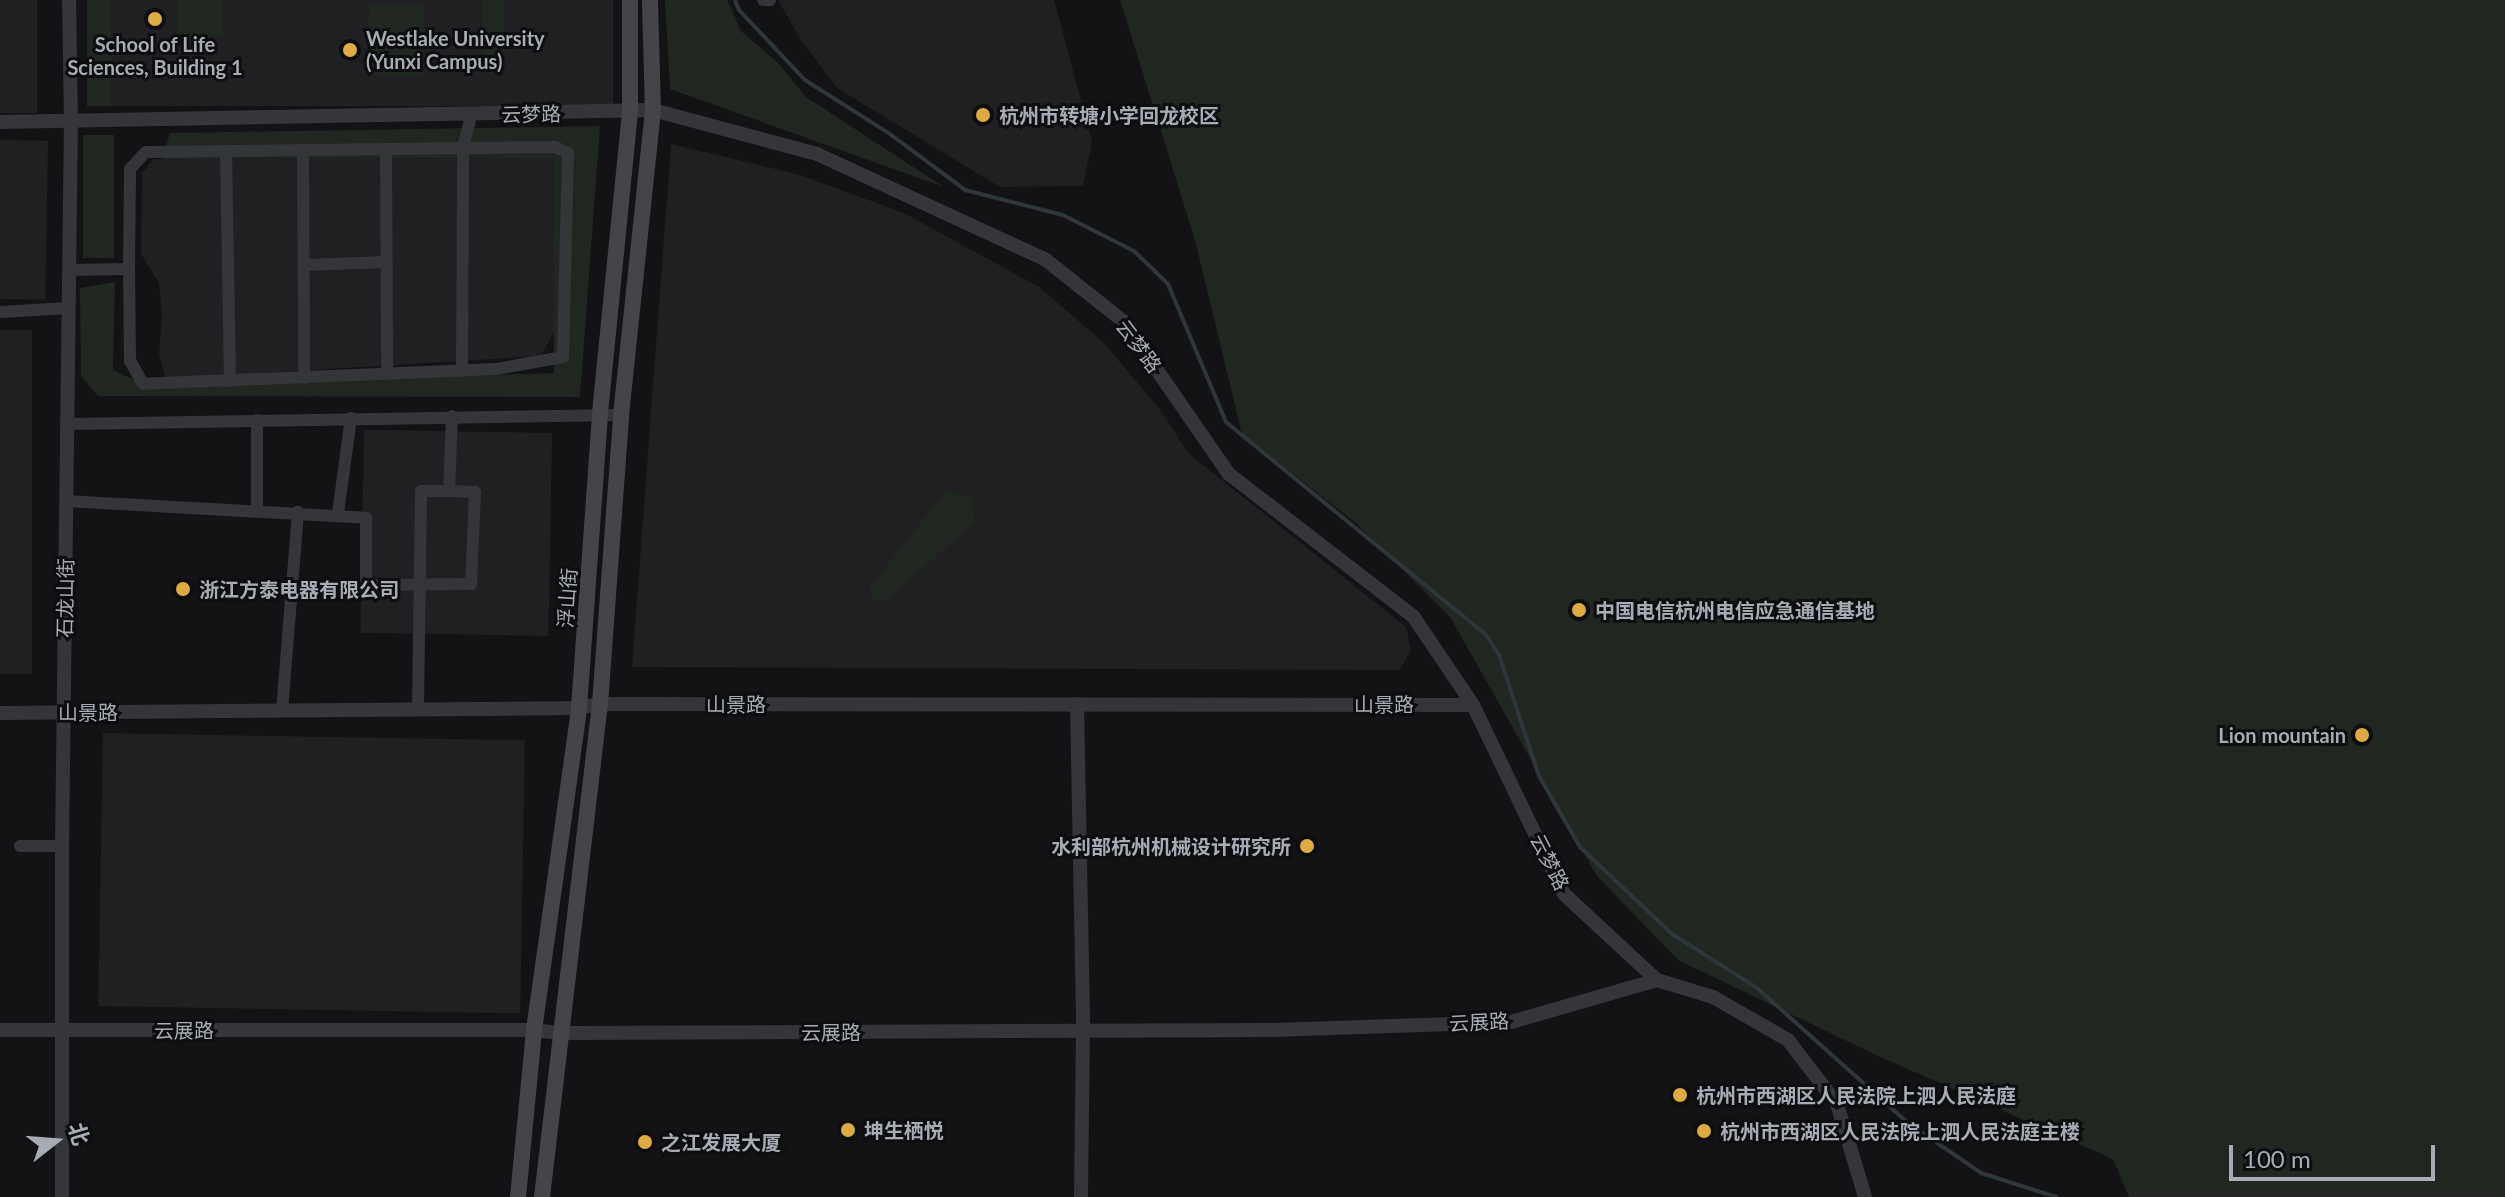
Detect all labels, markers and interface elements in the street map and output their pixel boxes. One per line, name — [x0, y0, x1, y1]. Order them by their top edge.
marker: School of Life Sciences, Building 1 — [146, 10, 164, 28]
place label: Westlake University (Yunxi Campus) — [366, 26, 545, 73]
place label: School of Life Sciences, Building 1 — [67, 32, 243, 79]
marker: Westlake University (Yunxi Campus) — [341, 41, 359, 59]
street label: 云梦路 — [501, 101, 561, 127]
place label: 杭州市转塘小学回龙校区 — [999, 103, 1219, 127]
marker: 杭州市转塘小学回龙校区 — [974, 106, 992, 124]
street label: 云梦路 — [1111, 315, 1167, 377]
street label: 石龙山街 — [52, 558, 78, 638]
street label: 浮山街 — [553, 567, 581, 629]
place label: 浙江方泰电器有限公司 — [199, 577, 399, 601]
marker: 浙江方泰电器有限公司 — [174, 580, 192, 598]
place label: 中国电信杭州电信应急通信基地 — [1595, 598, 1875, 622]
marker: 中国电信杭州电信应急通信基地 — [1570, 601, 1588, 619]
street label: 山景路 — [706, 692, 766, 716]
street label: 山景路 — [1354, 692, 1414, 716]
street label: 山景路 — [58, 700, 118, 724]
place label: Lion mountain — [2218, 723, 2346, 747]
marker: Lion mountain — [2353, 726, 2371, 744]
street label: 云梦路 — [1526, 830, 1574, 894]
place label: 水利部杭州机械设计研究所 — [1051, 834, 1291, 858]
marker: 水利部杭州机械设计研究所 — [1298, 837, 1316, 855]
street label: 云展路 — [1448, 1008, 1510, 1036]
street label: 云展路 — [154, 1018, 214, 1042]
street label: 云展路 — [801, 1020, 861, 1044]
place label: 杭州市西湖区人民法院上泗人民法庭 — [1696, 1083, 2016, 1107]
marker: 杭州市西湖区人民法院上泗人民法庭 — [1671, 1086, 1689, 1104]
north arrow — [16, 1101, 96, 1181]
place label: 坤生栖悦 — [864, 1118, 944, 1142]
text: 北 — [63, 1119, 96, 1148]
place label: 杭州市西湖区人民法院上泗人民法庭主楼 — [1720, 1119, 2080, 1143]
marker: 坤生栖悦 — [839, 1121, 857, 1139]
marker: 杭州市西湖区人民法院上泗人民法庭主楼 — [1695, 1122, 1713, 1140]
scale bar — [2233, 1129, 2439, 1179]
place label: 之江发展大厦 — [661, 1130, 781, 1154]
marker: 之江发展大厦 — [636, 1133, 654, 1151]
text: 100 m — [2243, 1144, 2311, 1173]

